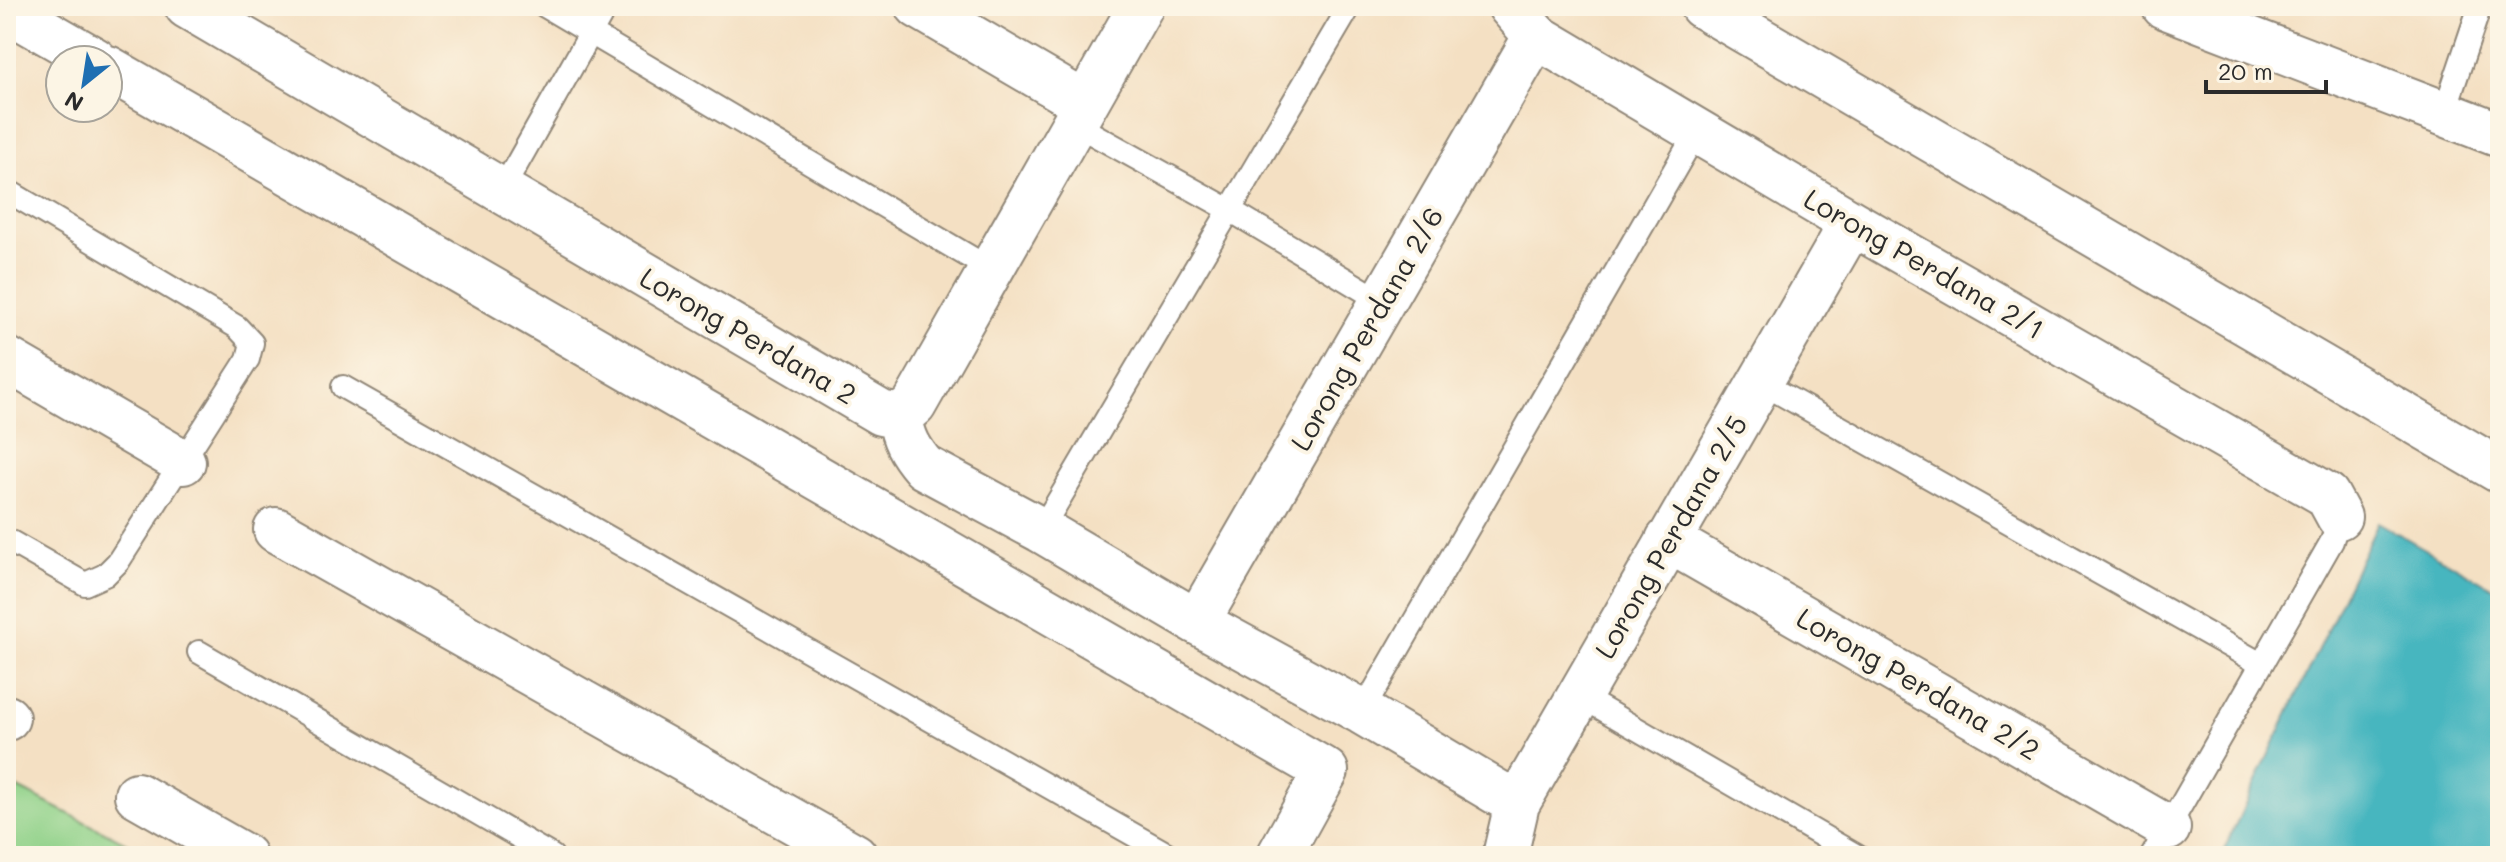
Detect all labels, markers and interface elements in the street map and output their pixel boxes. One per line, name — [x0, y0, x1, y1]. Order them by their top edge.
north arrow — [44, 44, 124, 124]
scale bar — [2206, 44, 2326, 94]
text: 20 m — [2218, 55, 2273, 86]
text: N — [59, 85, 88, 118]
street label: Lorong Perdana 2/1 — [1798, 180, 2051, 347]
street label: Lorong Perdana 2/6 — [1282, 200, 1451, 457]
street label: Lorong Perdana 2 — [634, 259, 863, 412]
street label: Lorong Perdana 2/5 — [1586, 408, 1754, 665]
street label: Lorong Perdana 2/2 — [1791, 599, 2046, 767]

